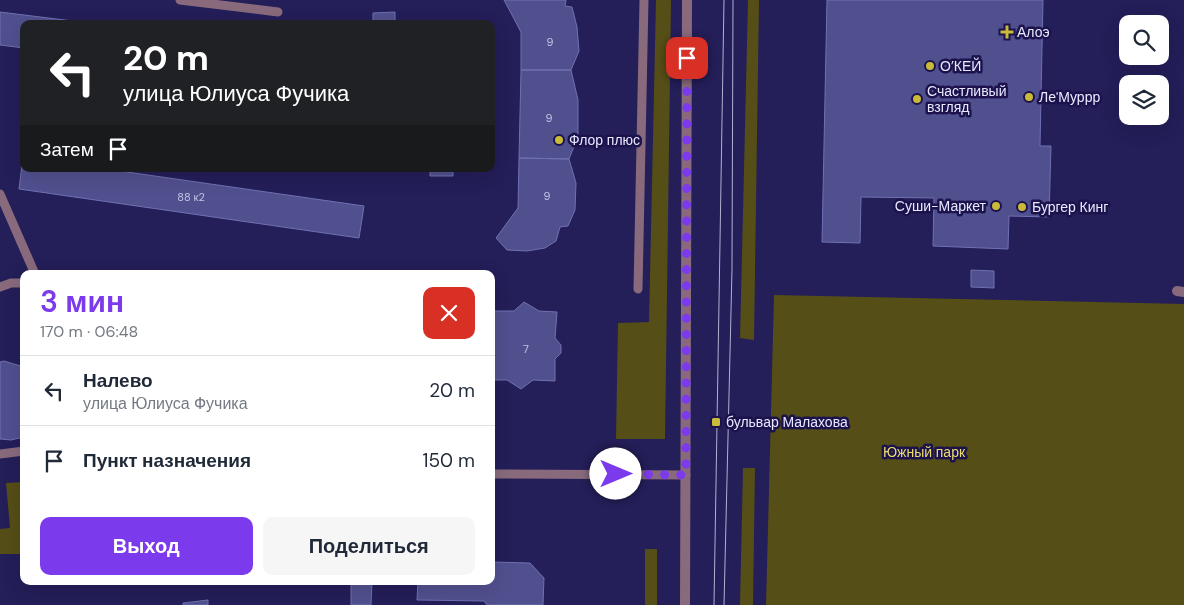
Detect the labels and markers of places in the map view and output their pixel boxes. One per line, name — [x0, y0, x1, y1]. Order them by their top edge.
place label: Алоэ — [1017, 23, 1050, 41]
marker: Алоэ — [1001, 26, 1013, 38]
pin — [666, 37, 708, 79]
place label: О’КЕЙ — [940, 57, 981, 75]
marker: О’КЕЙ — [924, 60, 936, 72]
place label: Счастливый взгляд — [927, 82, 1006, 116]
place label: Ле'Муррр — [1039, 88, 1100, 106]
marker: Ле'Муррр — [1023, 91, 1035, 103]
marker: Счастливый взгляд — [911, 93, 923, 105]
place label: Флор плюс — [569, 131, 640, 149]
marker: Флор плюс — [553, 134, 565, 146]
place label: Суши-Маркет — [895, 197, 987, 215]
place label: Бургер Кинг — [1032, 198, 1108, 216]
marker: Суши-Маркет — [990, 200, 1002, 212]
marker: Бургер Кинг — [1016, 201, 1028, 213]
place label: бульвар Малахова — [726, 413, 848, 431]
marker: бульвар Малахова — [710, 416, 722, 428]

